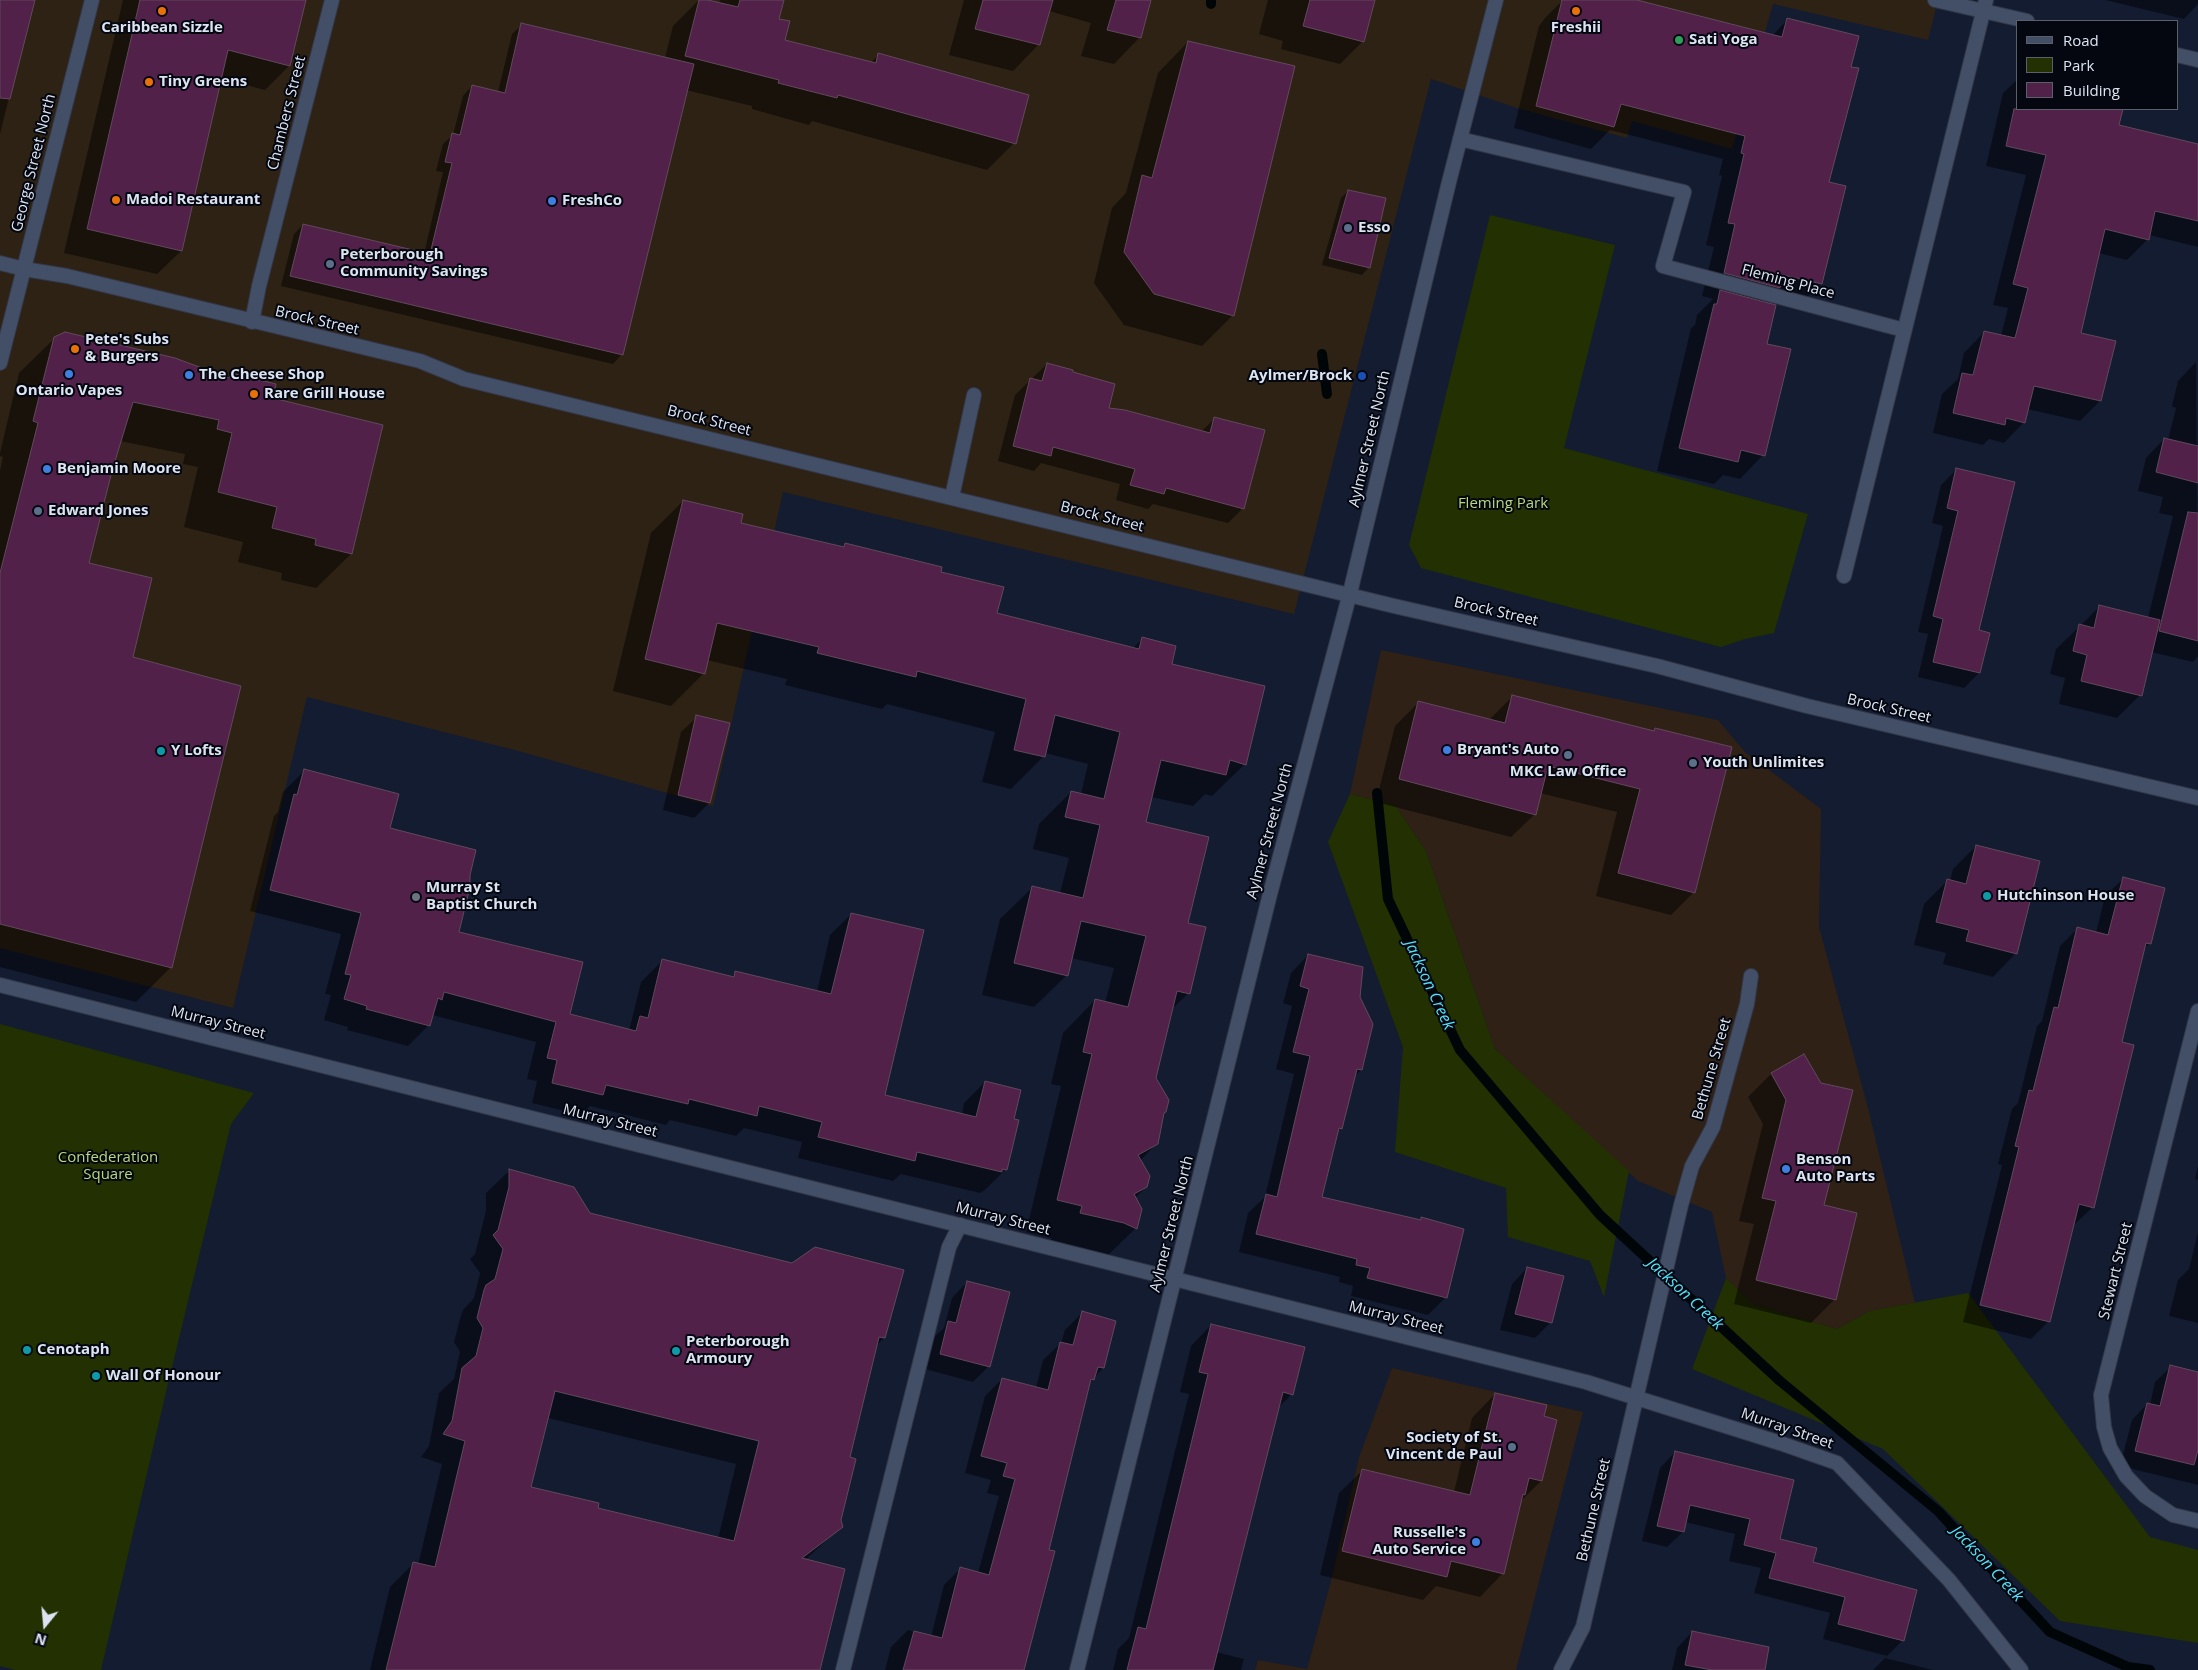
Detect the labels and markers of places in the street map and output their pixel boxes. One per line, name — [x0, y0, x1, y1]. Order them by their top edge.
marker: Caribbean Sizzle — [156, 5, 168, 17]
marker: Freshii — [1570, 5, 1582, 17]
place label: Caribbean Sizzle — [101, 19, 223, 37]
place label: Freshii — [1551, 19, 1601, 37]
place label: Sati Yoga — [1689, 31, 1757, 49]
marker: Sati Yoga — [1673, 34, 1685, 46]
place label: Tiny Greens — [159, 73, 247, 91]
marker: Tiny Greens — [143, 76, 155, 88]
place label: Madoi Restaurant — [126, 191, 260, 209]
place label: FreshCo — [562, 192, 622, 210]
marker: Madoi Restaurant — [110, 194, 122, 206]
marker: FreshCo — [546, 195, 558, 207]
place label: Esso — [1358, 219, 1391, 237]
marker: Esso — [1342, 222, 1354, 234]
place label: Peterborough Community Savings — [340, 246, 488, 281]
marker: Peterborough Community Savings — [324, 258, 336, 270]
place label: Pete's Subs & Burgers — [85, 331, 169, 366]
marker: Pete's Subs & Burgers — [69, 343, 81, 355]
place label: The Cheese Shop — [199, 366, 325, 384]
place label: Aylmer/Brock — [1249, 367, 1352, 385]
marker: Ontario Vapes — [63, 368, 75, 380]
marker: The Cheese Shop — [183, 369, 195, 381]
marker: Aylmer/Brock — [1356, 370, 1368, 382]
place label: Ontario Vapes — [16, 382, 122, 400]
place label: Rare Grill House — [264, 385, 385, 403]
marker: Rare Grill House — [248, 388, 260, 400]
place label: Benjamin Moore — [57, 460, 181, 478]
marker: Benjamin Moore — [41, 463, 53, 475]
place label: Edward Jones — [48, 502, 148, 520]
marker: Edward Jones — [32, 505, 44, 517]
place label: Bryant's Auto — [1457, 741, 1559, 759]
place label: Y Lofts — [171, 742, 222, 760]
marker: Bryant's Auto — [1441, 744, 1453, 756]
marker: Y Lofts — [155, 745, 167, 757]
marker: MKC Law Office — [1562, 749, 1574, 761]
place label: Youth Unlimites — [1703, 754, 1824, 772]
marker: Youth Unlimites — [1687, 757, 1699, 769]
place label: MKC Law Office — [1510, 763, 1626, 781]
place label: Murray St Baptist Church — [426, 879, 537, 914]
place label: Hutchinson House — [1997, 887, 2134, 905]
marker: Hutchinson House — [1981, 890, 1993, 902]
marker: Murray St Baptist Church — [410, 891, 422, 903]
place label: Benson Auto Parts — [1796, 1151, 1875, 1186]
marker: Benson Auto Parts — [1780, 1163, 1792, 1175]
place label: Peterborough Armoury — [686, 1333, 790, 1368]
place label: Cenotaph — [37, 1341, 109, 1359]
marker: Cenotaph — [21, 1344, 33, 1356]
marker: Peterborough Armoury — [670, 1345, 682, 1357]
place label: Wall Of Honour — [106, 1367, 221, 1385]
marker: Wall Of Honour — [90, 1370, 102, 1382]
place label: Society of St. Vincent de Paul — [1386, 1429, 1502, 1464]
marker: Society of St. Vincent de Paul — [1506, 1441, 1518, 1453]
place label: Russelle's Auto Service — [1372, 1524, 1466, 1559]
marker: Russelle's Auto Service — [1470, 1536, 1482, 1548]

